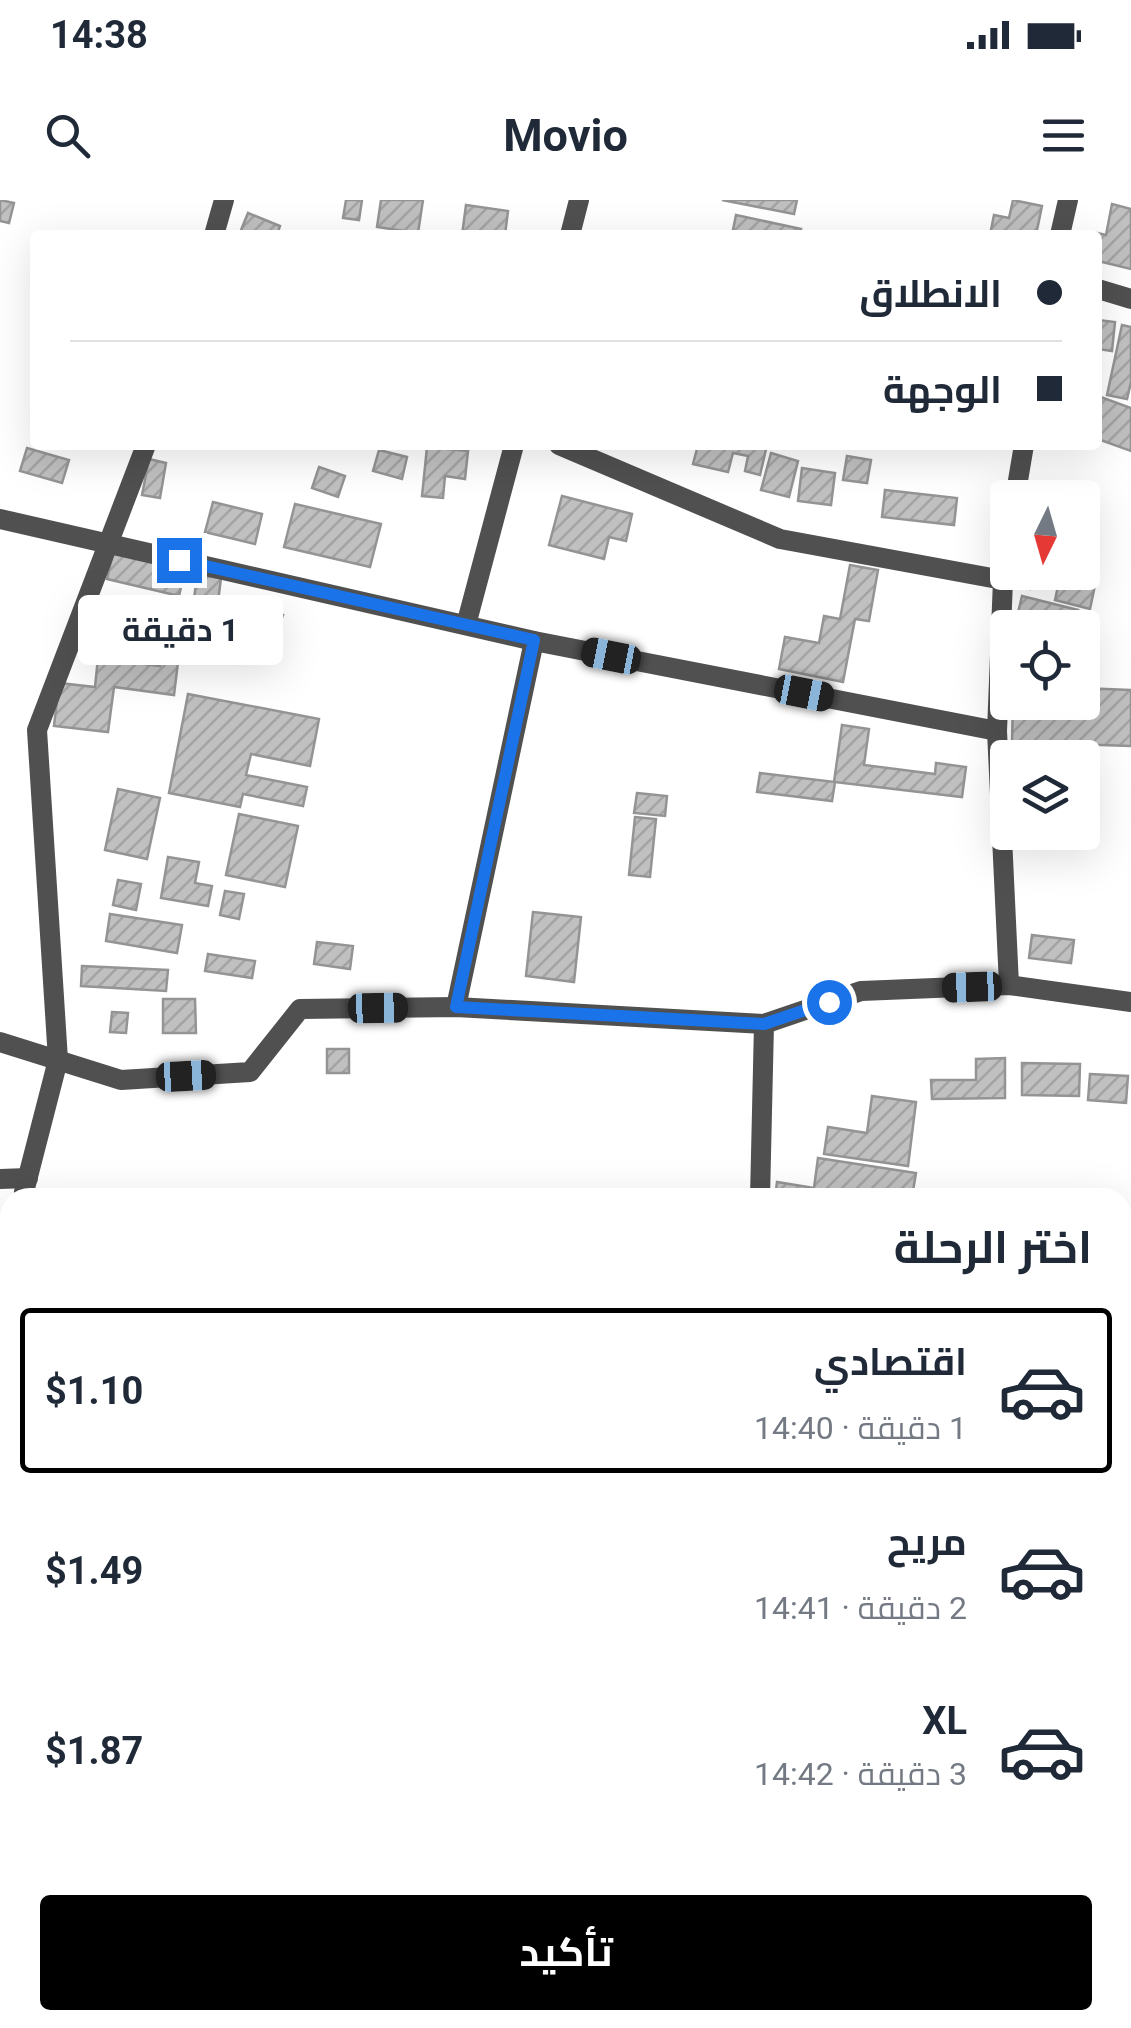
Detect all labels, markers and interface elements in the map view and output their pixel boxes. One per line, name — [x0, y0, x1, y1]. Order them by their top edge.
text: 14:38 — [50, 13, 148, 57]
icon: search — [40, 108, 95, 163]
icon: menu — [1036, 108, 1091, 163]
text: Movio — [503, 109, 628, 162]
text: الانطلاق — [859, 272, 1002, 316]
text: الوجهة — [883, 368, 1002, 412]
north arrow — [990, 480, 1100, 590]
map controls — [990, 480, 1100, 850]
route end — [157, 538, 202, 583]
callout: 1 دقيقة — [76, 595, 282, 665]
button: locate — [990, 610, 1100, 720]
text: 1 دقيقة — [122, 611, 239, 649]
car — [579, 636, 643, 676]
car — [772, 673, 836, 713]
button: layers — [990, 740, 1100, 850]
car — [941, 971, 1003, 1003]
route start — [807, 980, 852, 1025]
car — [348, 992, 408, 1024]
car — [155, 1059, 217, 1093]
text: اختر الرحلة — [894, 1221, 1092, 1274]
text: اقتصادي — [814, 1340, 967, 1384]
icon: car — [997, 1346, 1087, 1436]
text: $1.10 — [45, 1369, 143, 1413]
text: 1 دقيقة · 14:40 — [754, 1409, 967, 1447]
text: مريح — [887, 1520, 967, 1564]
icon: car — [997, 1526, 1087, 1616]
text: $1.49 — [45, 1549, 143, 1593]
text: 2 دقيقة · 14:41 — [754, 1589, 967, 1627]
text: XL — [922, 1699, 967, 1743]
icon: car — [997, 1706, 1087, 1796]
text: $1.87 — [45, 1729, 143, 1773]
text: 3 دقيقة · 14:42 — [754, 1755, 967, 1793]
button: تأكيد — [40, 1895, 1092, 2010]

